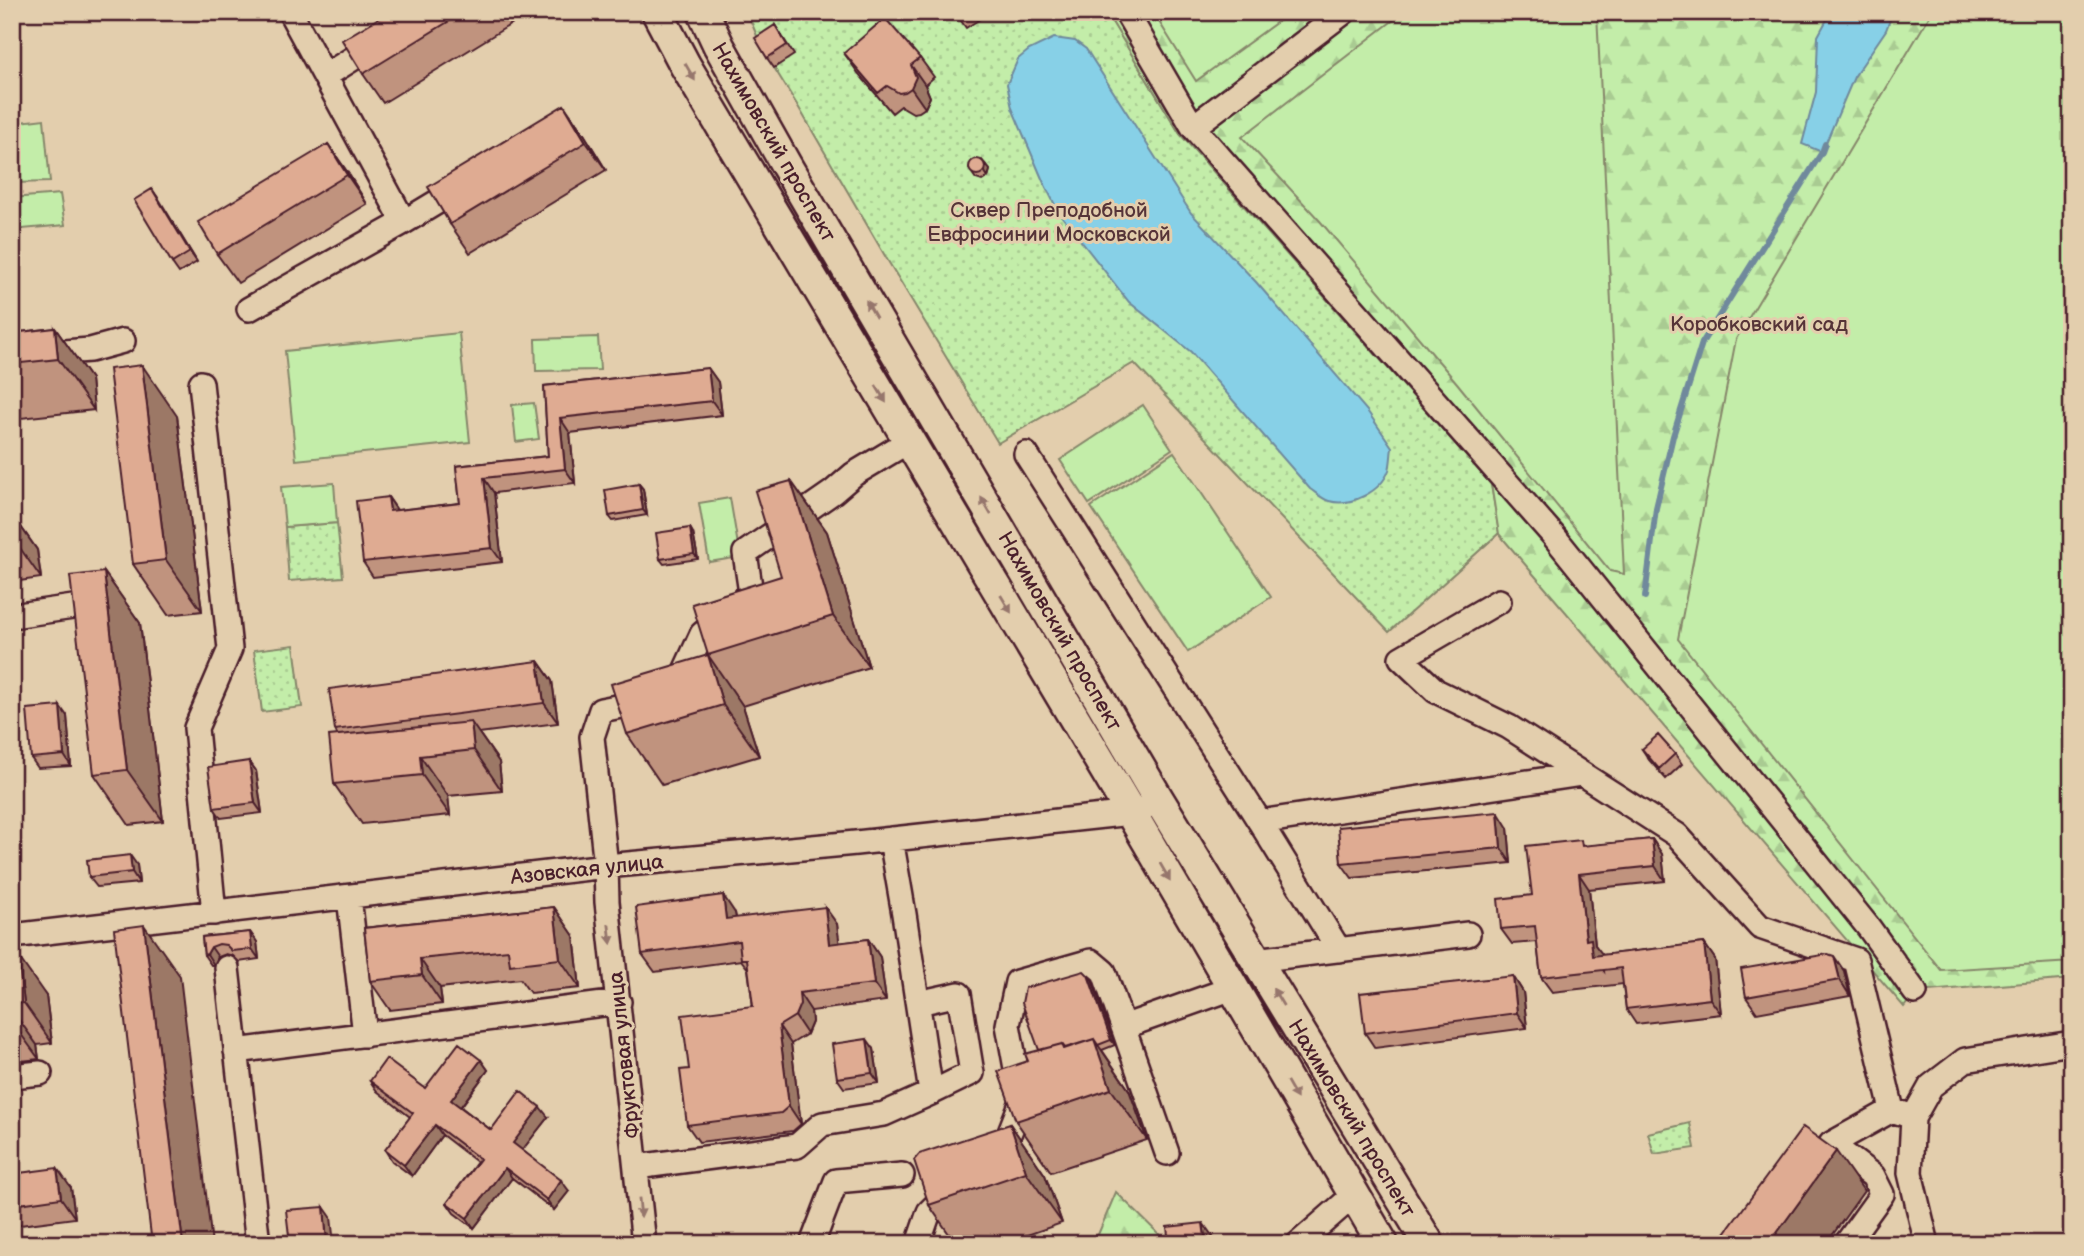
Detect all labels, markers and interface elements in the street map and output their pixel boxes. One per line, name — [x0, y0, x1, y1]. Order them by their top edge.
street label: Нахимовский проспект — [706, 38, 841, 247]
one-way arrow — [683, 63, 696, 82]
park label: Сквер Преподобной Евфросинии Московской — [927, 198, 1171, 247]
one-way arrow — [865, 300, 877, 319]
park label: Коробковский сад — [1670, 312, 1848, 337]
one-way arrow — [874, 385, 887, 404]
one-way arrow — [980, 496, 992, 515]
street label: Нахимовский проспект — [992, 527, 1127, 736]
one-way arrow — [999, 594, 1012, 613]
street label: Азовская улица — [508, 849, 665, 890]
one-way arrow — [1159, 862, 1171, 882]
one-way arrow — [605, 923, 616, 945]
street label: Фруктовая улица — [603, 969, 646, 1140]
one-way arrow — [1272, 988, 1285, 1007]
street label: Нахимовский проспект — [1283, 1015, 1421, 1222]
one-way arrow — [1286, 1080, 1298, 1099]
one-way arrow — [635, 1198, 646, 1220]

